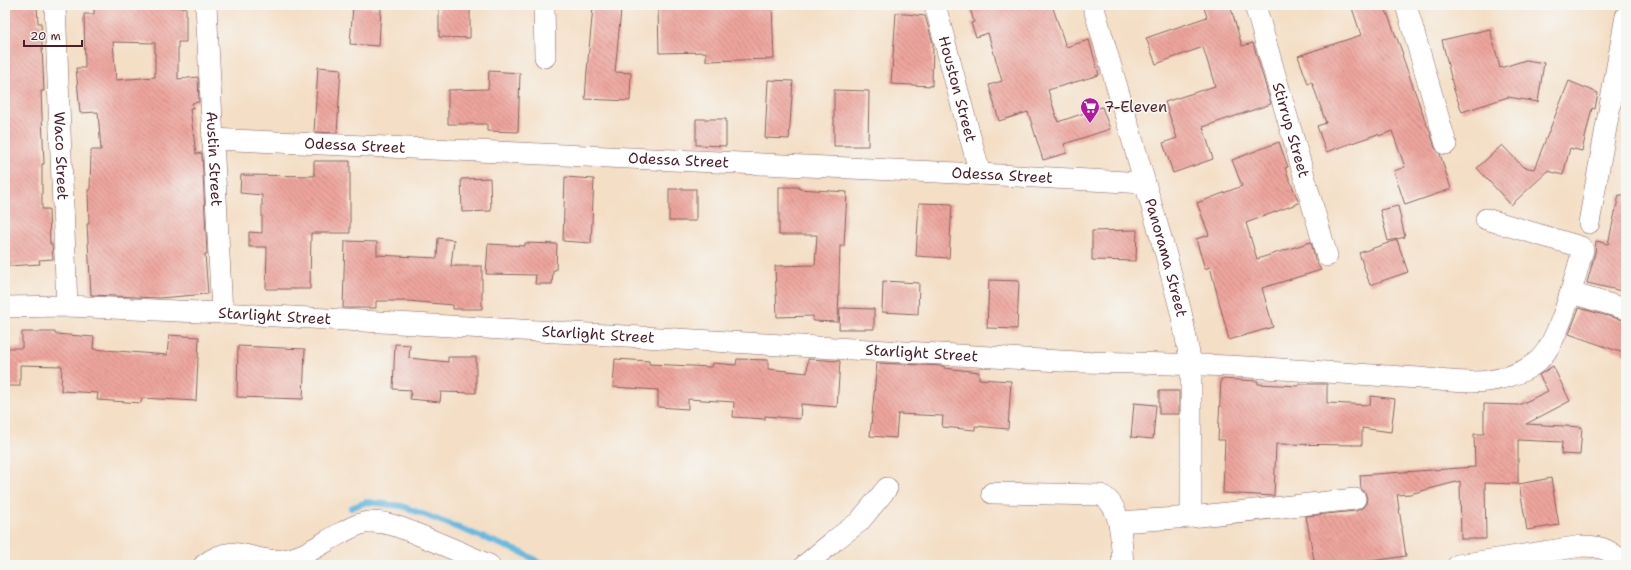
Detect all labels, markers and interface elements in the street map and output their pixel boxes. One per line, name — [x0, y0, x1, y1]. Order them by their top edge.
scale bar — [24, 22, 82, 48]
text: 20 m — [30, 28, 61, 44]
street label: Houston Street — [934, 34, 981, 144]
street label: Stirrup Street — [1268, 80, 1314, 180]
supermarket icon: 7-Eleven — [1079, 96, 1101, 124]
place label: 7-Eleven — [1104, 97, 1167, 117]
street label: Waco Street — [49, 111, 73, 201]
street label: Austin Street — [202, 111, 226, 207]
street label: Odessa Street — [304, 133, 406, 158]
street label: Odessa Street — [627, 148, 730, 173]
street label: Odessa Street — [951, 163, 1053, 188]
street label: Panorama Street — [1140, 196, 1192, 319]
street label: Starlight Street — [218, 303, 332, 329]
street label: Starlight Street — [541, 321, 655, 348]
street label: Starlight Street — [865, 340, 979, 366]

